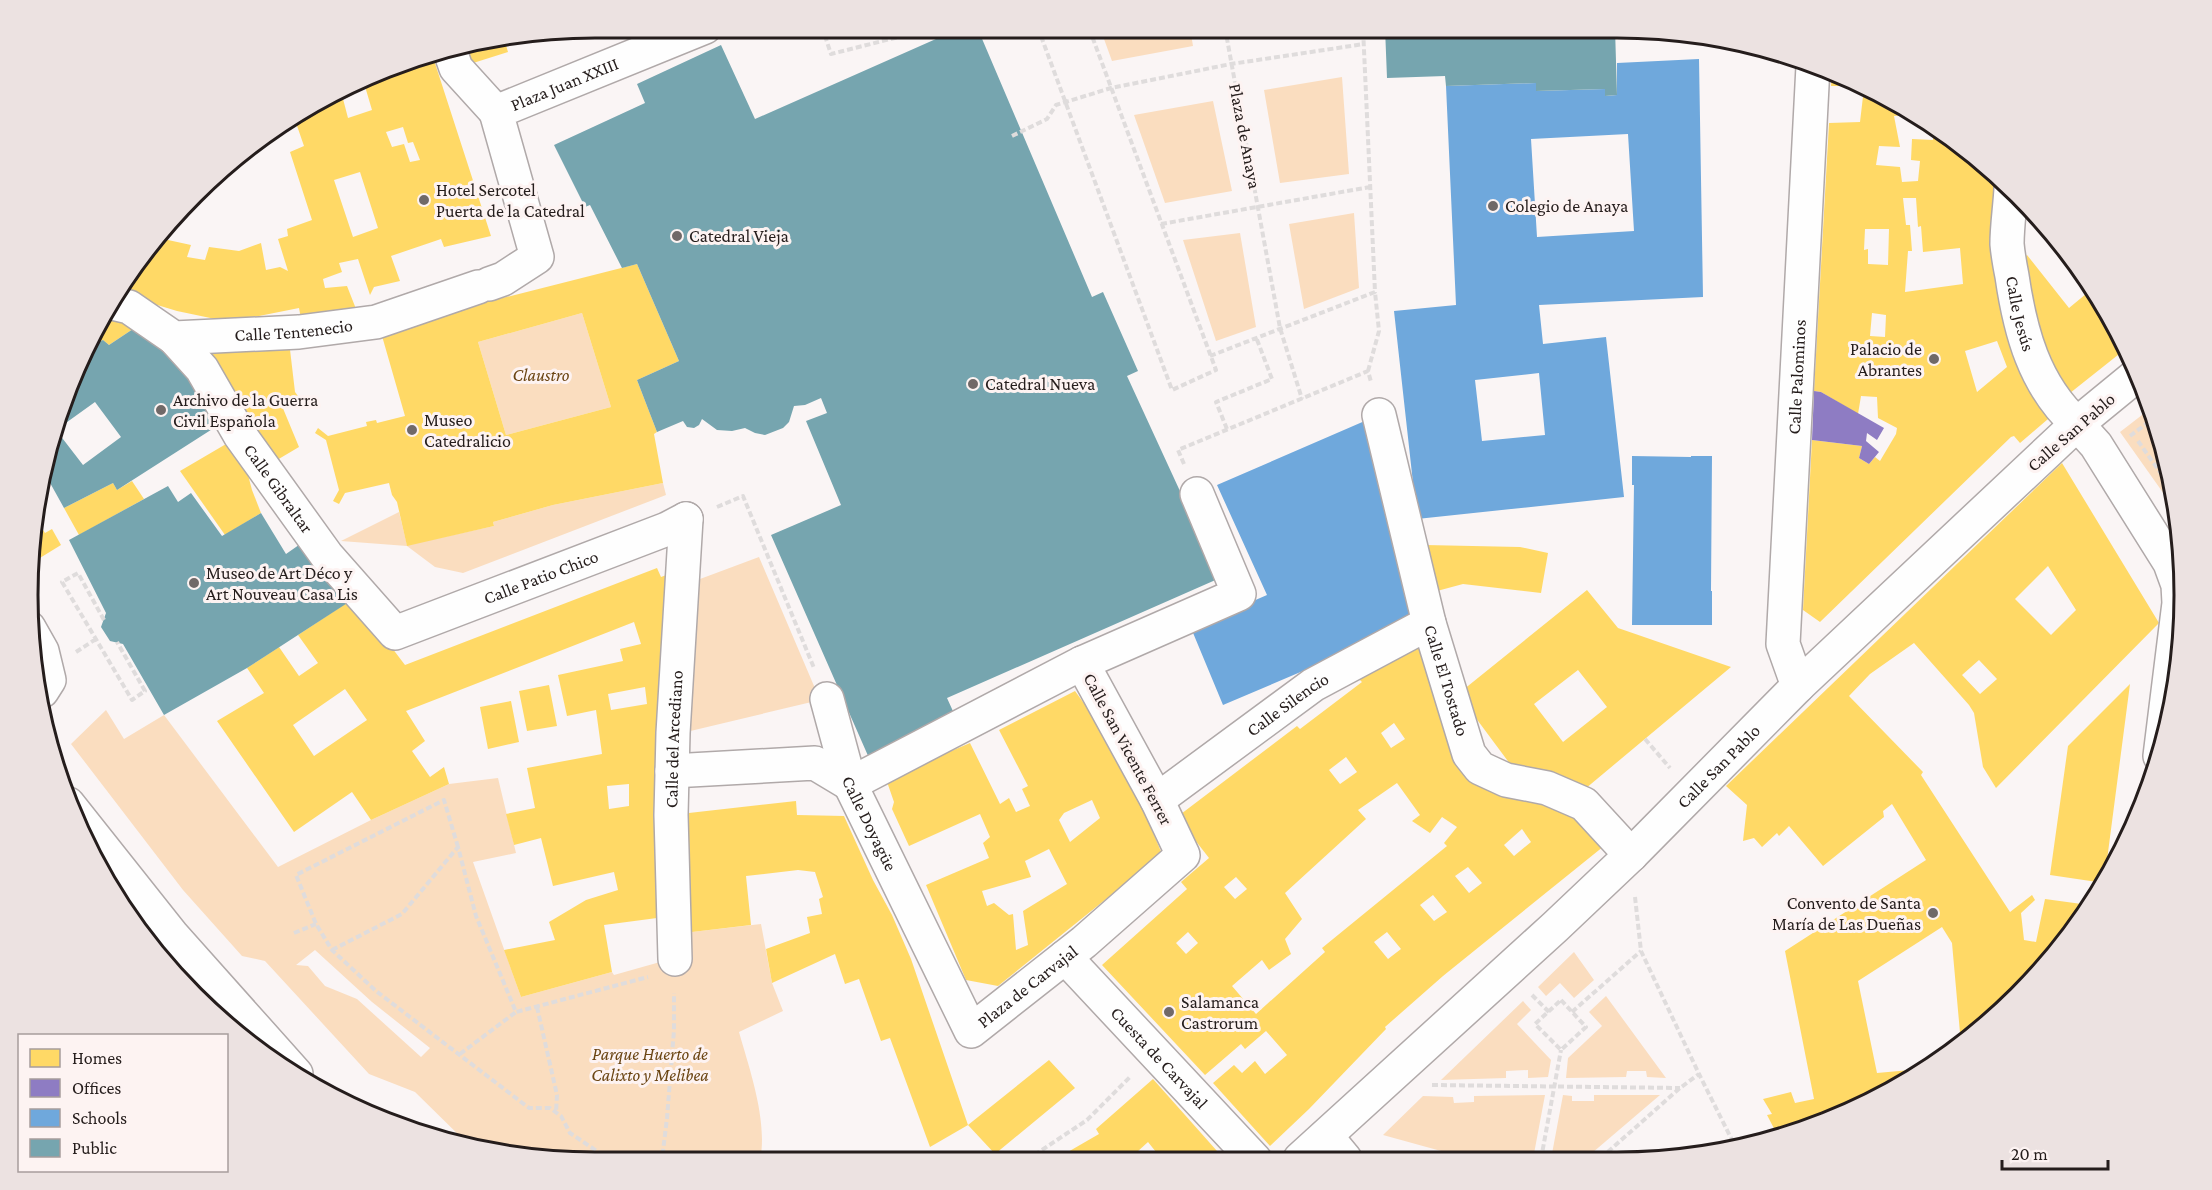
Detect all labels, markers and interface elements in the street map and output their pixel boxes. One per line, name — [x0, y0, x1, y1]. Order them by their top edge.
street label: Plaza Juan XXIII — [508, 53, 621, 115]
street label: Plaza de Anaya — [1225, 82, 1265, 190]
place label: Hotel Sercotel Puerta de la Catedral — [436, 180, 585, 221]
marker: Hotel Sercotel Puerta de la Catedral — [417, 193, 431, 207]
place label: Colegio de Anaya — [1505, 196, 1628, 216]
marker: Colegio de Anaya — [1486, 199, 1500, 213]
place label: Catedral Vieja — [689, 226, 789, 247]
marker: Catedral Vieja — [670, 229, 684, 243]
street label: Calle Jesús — [2002, 275, 2039, 354]
street label: Calle Tentenecio — [234, 315, 354, 345]
street label: Calle Palominos — [1784, 319, 1810, 435]
place label: Palacio de Abrantes — [1850, 339, 1922, 380]
marker: Palacio de Abrantes — [1927, 352, 1941, 366]
park label: Claustro — [512, 365, 570, 385]
place label: Catedral Nueva — [985, 374, 1095, 394]
marker: Catedral Nueva — [966, 377, 980, 391]
street label: Calle San Pablo — [2023, 389, 2119, 475]
place label: Archivo de la Guerra Civil Española — [173, 390, 318, 431]
marker: Archivo de la Guerra Civil Española — [154, 403, 168, 417]
place label: Museo Catedralicio — [424, 410, 511, 451]
marker: Museo Catedralicio — [405, 423, 419, 437]
street label: Calle Gibraltar — [240, 440, 318, 537]
street label: Calle Patio Chico — [481, 546, 601, 608]
place label: Museo de Art Déco y Art Nouveau Casa Lis — [206, 563, 358, 604]
marker: Museo de Art Déco y Art Nouveau Casa Lis — [187, 576, 201, 590]
street label: Calle El Tostado — [1420, 622, 1473, 739]
street label: Calle Silencio — [1243, 668, 1332, 740]
street label: Calle del Arcediano — [661, 670, 687, 808]
street label: Calle San Vicente Ferrer — [1079, 670, 1177, 829]
street label: Calle San Pablo — [1673, 720, 1764, 812]
street label: Calle Doyagüe — [838, 774, 901, 874]
place label: Convento de Santa María de Las Dueñas — [1772, 893, 1921, 934]
marker: Convento de Santa María de Las Dueñas — [1926, 906, 1940, 920]
street label: Plaza de Carvajal — [974, 941, 1082, 1032]
place label: Salamanca Castrorum — [1181, 992, 1259, 1033]
street label: Cuesta de Carvajal — [1107, 1002, 1212, 1113]
marker: Salamanca Castrorum — [1162, 1005, 1176, 1019]
legend — [18, 1034, 228, 1172]
park label: Parque Huerto de Calixto y Melibea — [591, 1044, 709, 1085]
text: Homes — [72, 1048, 122, 1068]
text: Offices — [72, 1078, 121, 1098]
text: Schools — [72, 1108, 127, 1128]
scale bar — [2002, 1133, 2108, 1171]
text: Public — [72, 1138, 117, 1158]
text: 20 m — [2011, 1144, 2048, 1164]

